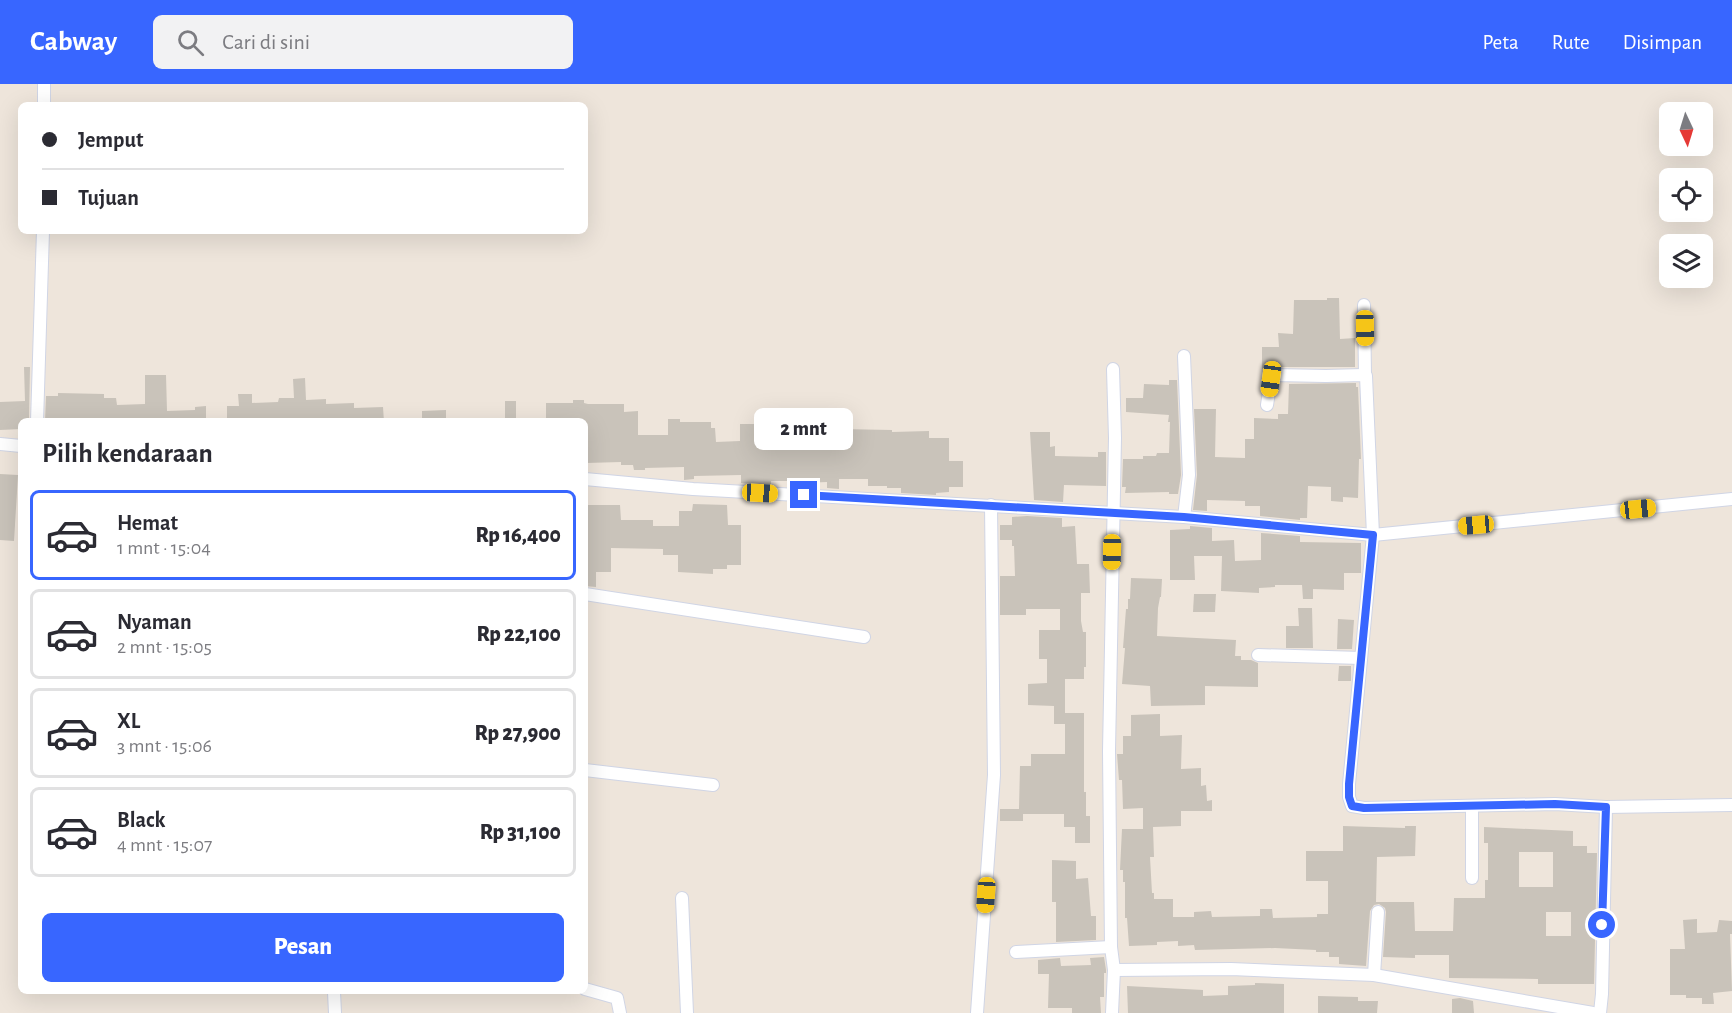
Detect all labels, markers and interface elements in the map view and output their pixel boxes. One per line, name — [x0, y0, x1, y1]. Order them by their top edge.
search box — [153, 15, 573, 69]
icon: search — [174, 26, 207, 59]
text: Cabway — [30, 28, 117, 56]
text: Cari di sini — [222, 31, 310, 53]
text: Peta — [1483, 32, 1519, 53]
text: Rute — [1552, 32, 1590, 53]
text: Disimpan — [1623, 32, 1702, 53]
north arrow — [1659, 102, 1713, 156]
map controls — [1659, 102, 1713, 288]
text: Jemput — [78, 129, 143, 151]
button: locate — [1659, 168, 1713, 222]
text: Tujuan — [78, 187, 139, 209]
button: layers — [1659, 234, 1713, 288]
car — [1356, 310, 1374, 346]
car — [1260, 360, 1282, 398]
callout: 2 mnt — [754, 408, 854, 450]
text: 2 mnt — [780, 419, 827, 439]
text: Pilih kendaraan — [42, 440, 213, 467]
route end — [790, 481, 817, 508]
car — [742, 483, 778, 503]
car — [1619, 498, 1657, 520]
icon: car — [45, 508, 99, 562]
text: Hemat — [117, 512, 178, 534]
car — [1457, 514, 1495, 536]
text: Rp 16,400 — [475, 524, 561, 546]
car — [1103, 534, 1121, 570]
text: 1 mnt · 15:04 — [117, 538, 211, 558]
icon: car — [45, 607, 99, 661]
text: Nyaman — [117, 611, 192, 633]
text: Rp 22,100 — [476, 623, 561, 645]
text: 2 mnt · 15:05 — [117, 637, 212, 657]
icon: car — [45, 706, 99, 760]
text: XL — [117, 710, 140, 732]
text: Rp 27,900 — [475, 722, 561, 744]
text: 3 mnt · 15:06 — [117, 736, 212, 756]
icon: car — [45, 805, 99, 859]
text: Black — [117, 809, 165, 831]
text: Rp 31,100 — [480, 821, 561, 843]
text: 4 mnt · 15:07 — [117, 835, 212, 855]
car — [976, 876, 996, 914]
route start — [1588, 911, 1615, 938]
button: Pesan — [42, 913, 564, 982]

